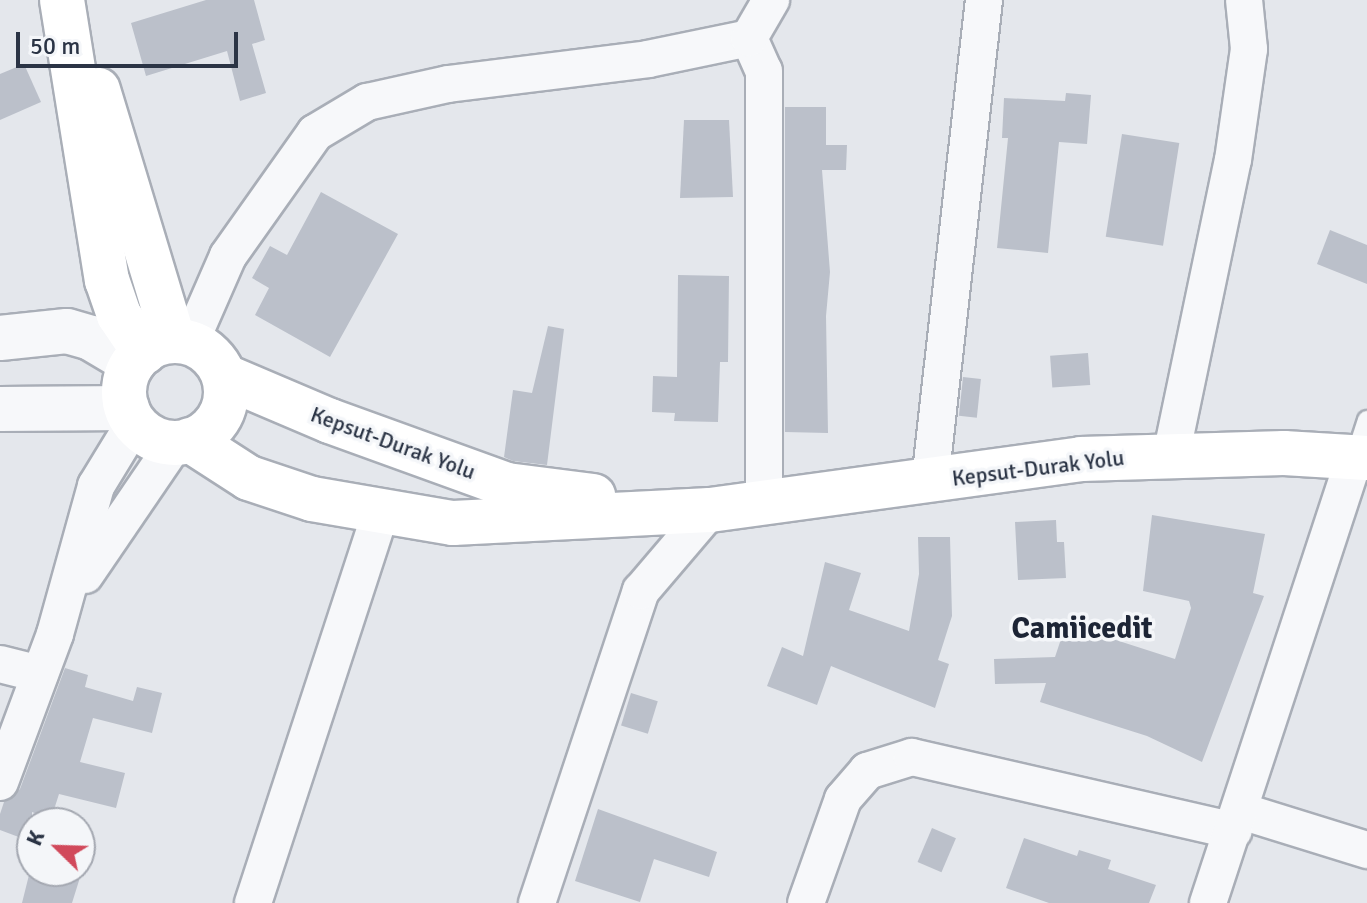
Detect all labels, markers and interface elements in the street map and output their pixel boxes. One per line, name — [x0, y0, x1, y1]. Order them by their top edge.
scale bar — [20, 16, 242, 66]
text: 50 m — [30, 31, 80, 61]
street label: Kepsut-Durak Yolu — [307, 401, 479, 485]
street label: Kepsut-Durak Yolu — [950, 444, 1126, 492]
district label: Camiicedit — [1012, 611, 1152, 647]
north arrow — [16, 807, 96, 887]
text: K — [20, 827, 50, 850]

